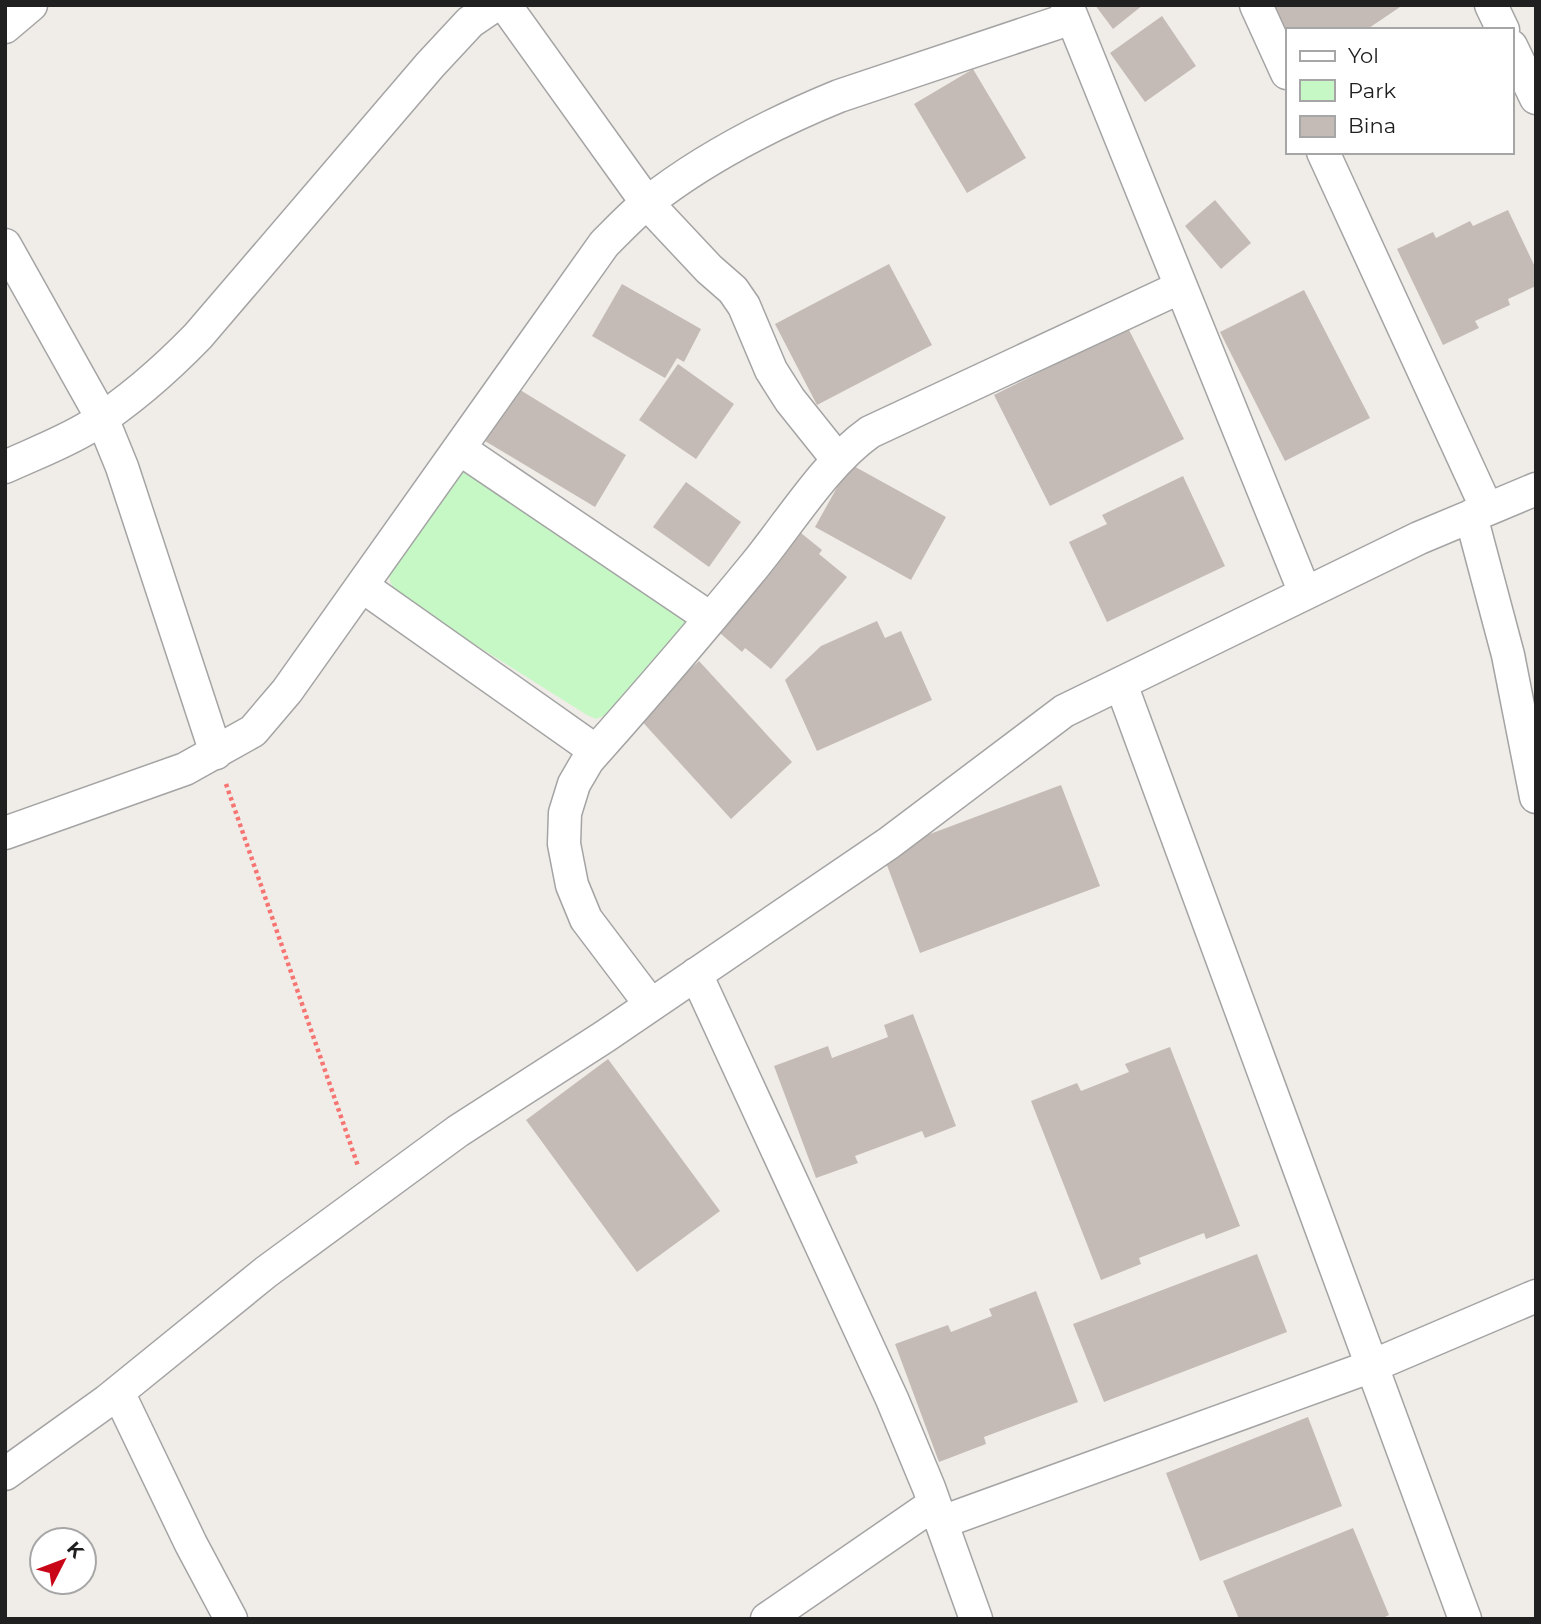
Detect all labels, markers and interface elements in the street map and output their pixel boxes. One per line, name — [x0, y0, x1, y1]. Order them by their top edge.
legend — [1286, 28, 1513, 154]
text: Yol — [1348, 43, 1379, 68]
text: Park — [1348, 78, 1396, 103]
text: Bina — [1348, 113, 1396, 138]
north arrow — [28, 1526, 98, 1596]
text: K — [62, 1537, 89, 1564]

